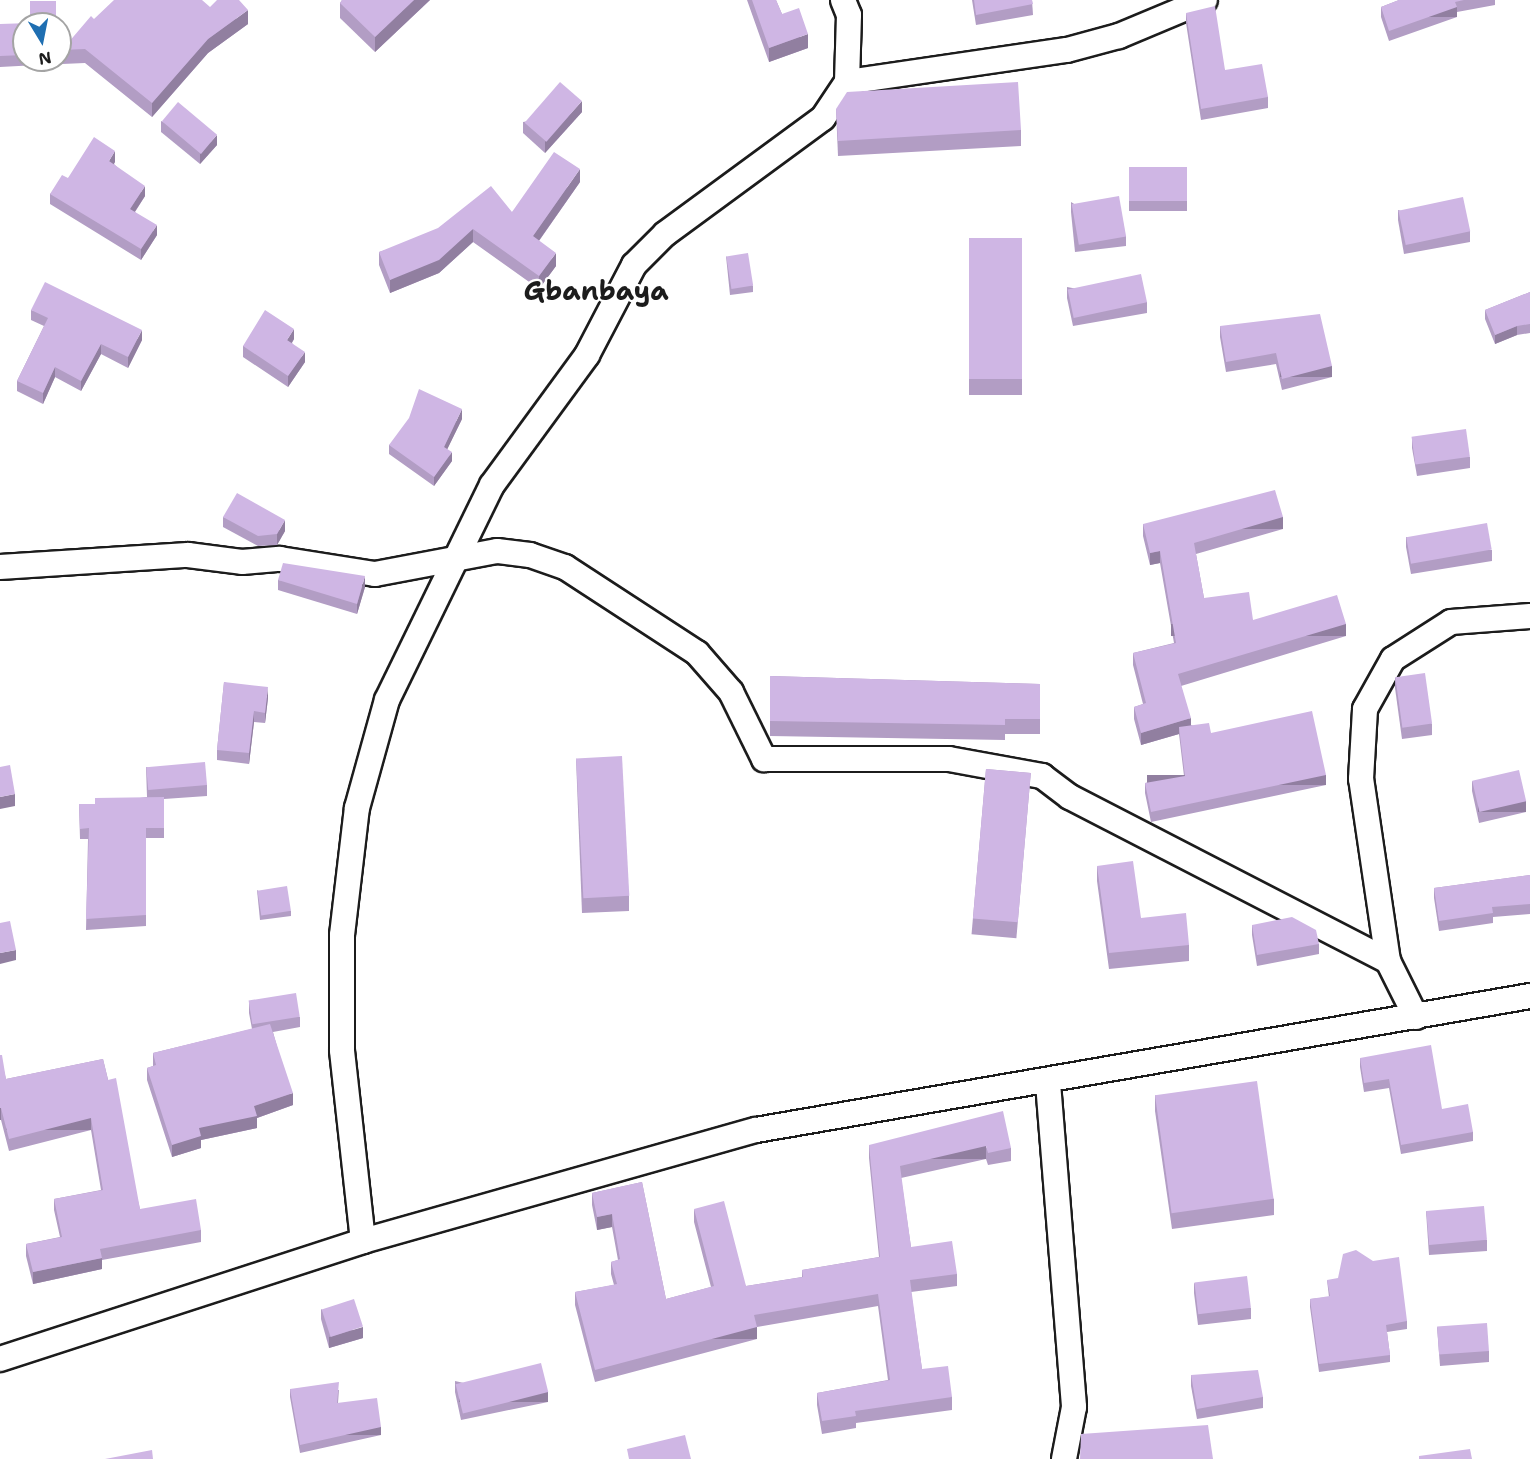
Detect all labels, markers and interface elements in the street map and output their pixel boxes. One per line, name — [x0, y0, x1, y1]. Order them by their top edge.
north arrow — [12, 12, 72, 72]
text: N — [37, 47, 53, 70]
district label: Gbanbaya — [523, 275, 669, 307]

